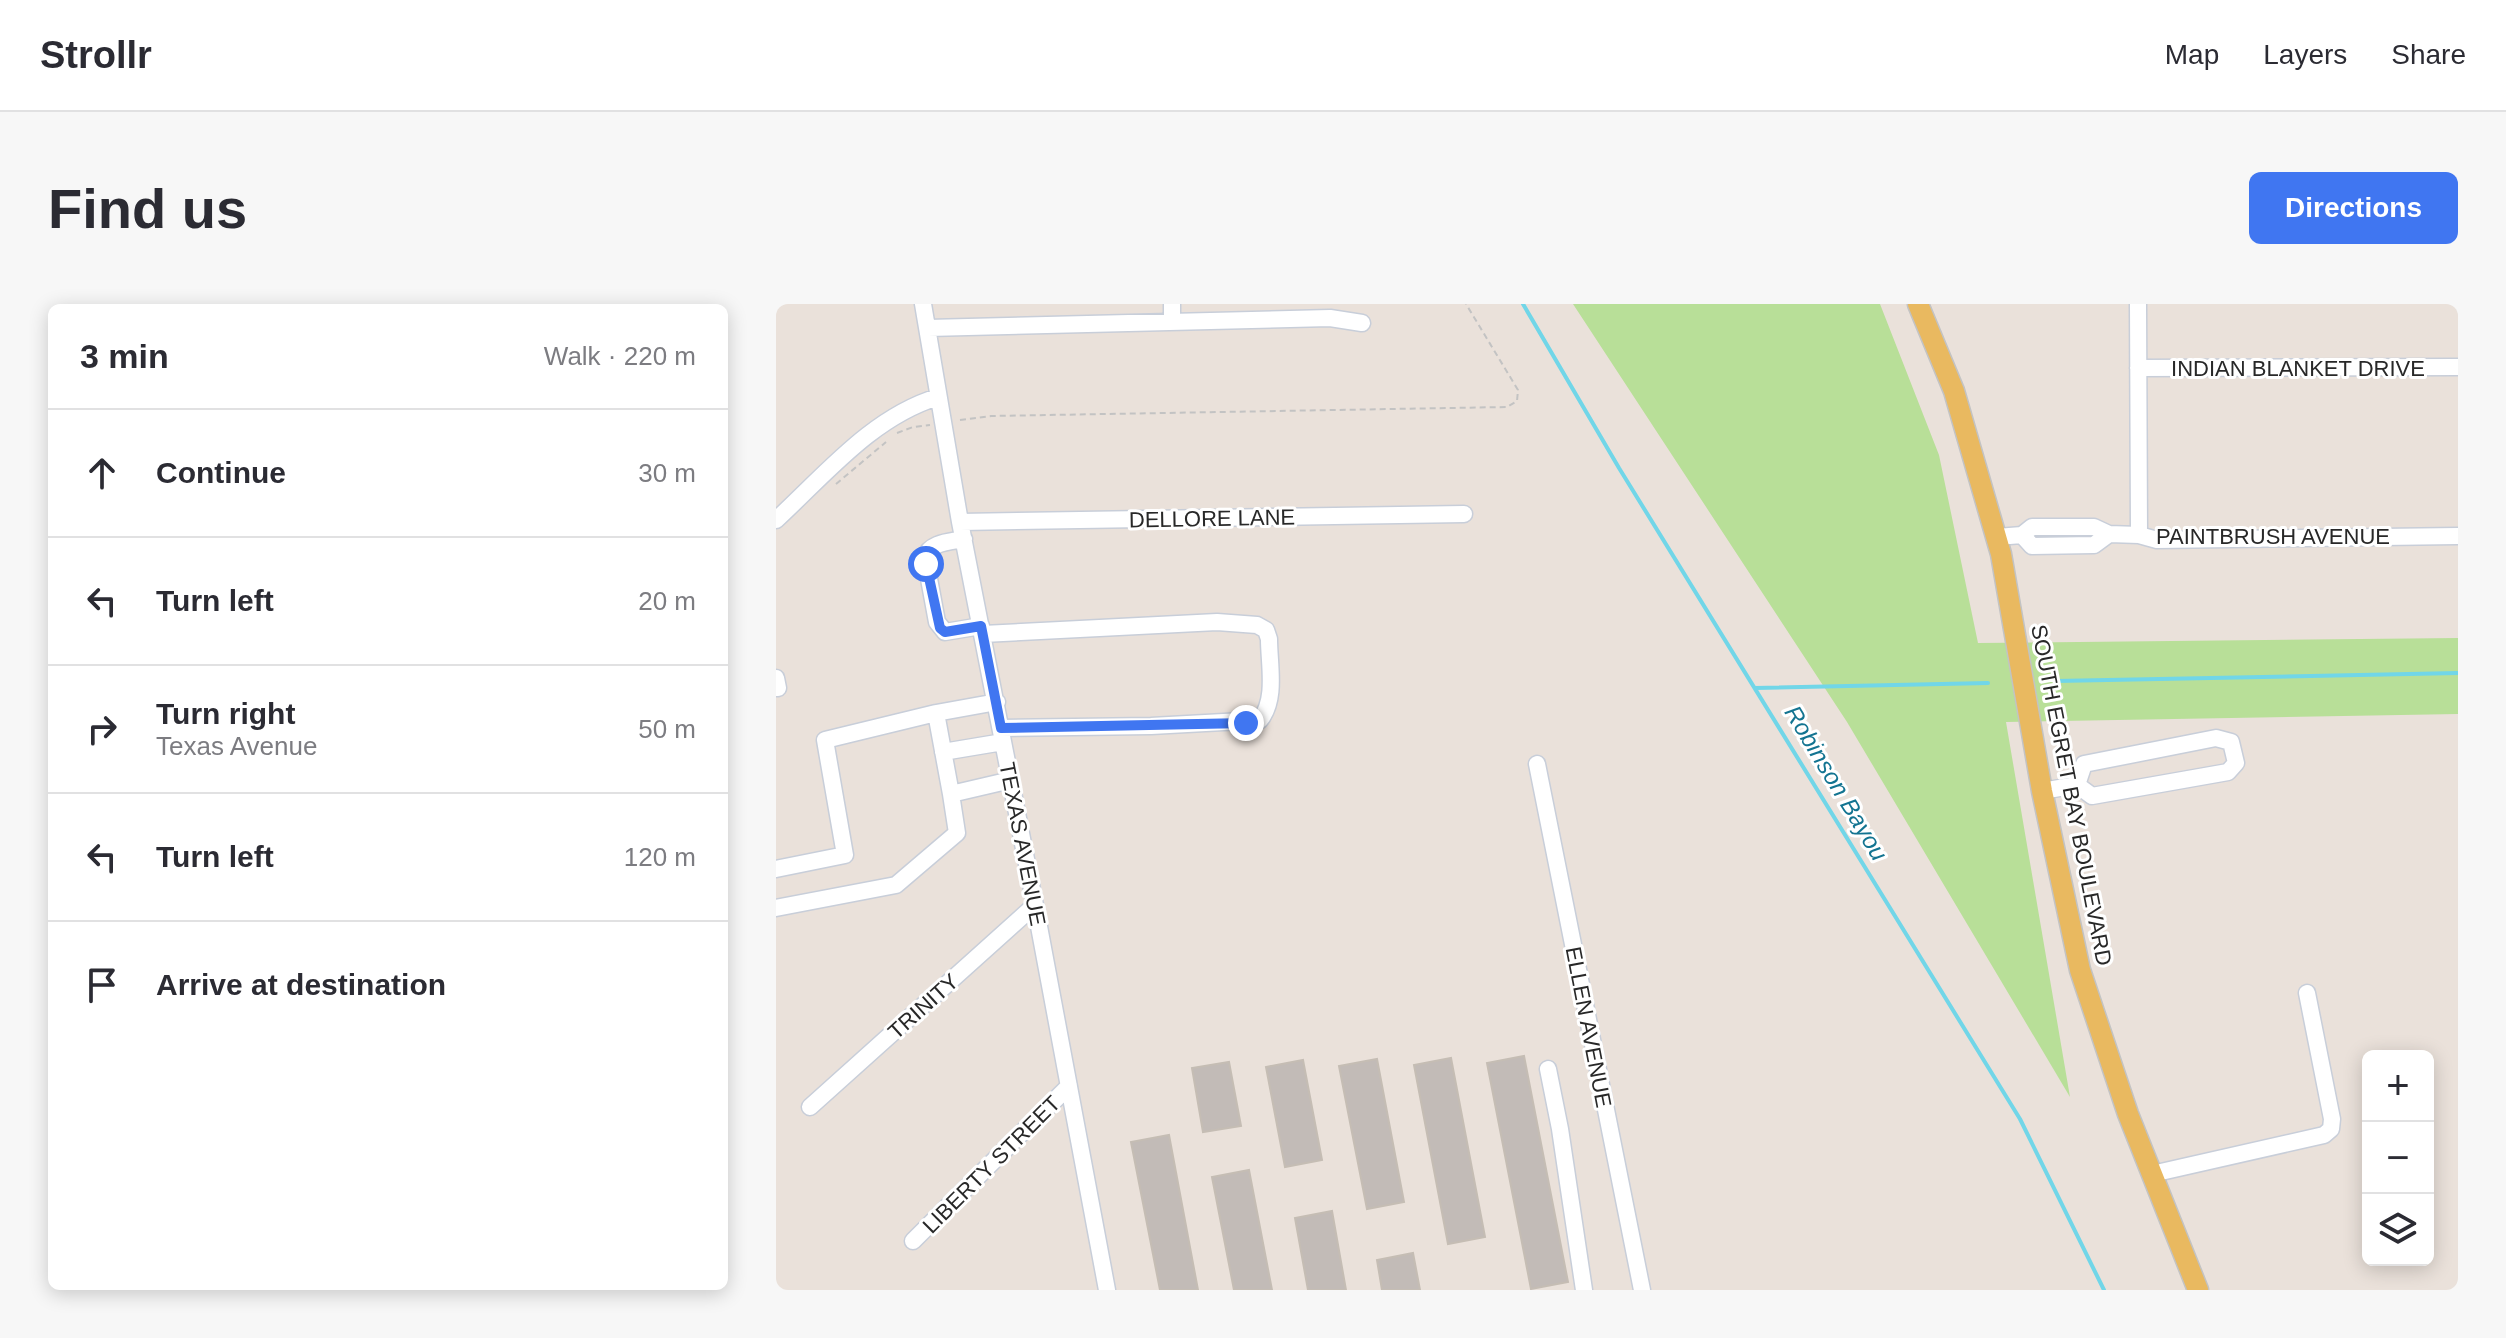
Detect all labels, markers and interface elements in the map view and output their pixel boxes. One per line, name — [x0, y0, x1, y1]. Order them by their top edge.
text: Strollr — [40, 34, 152, 76]
text: Map — [2165, 39, 2219, 70]
text: Layers — [2263, 39, 2347, 70]
text: Share — [2391, 39, 2466, 70]
button: Directions — [2249, 172, 2458, 244]
text: Find us — [48, 177, 247, 240]
text: 3 min — [80, 337, 169, 375]
text: Walk · 220 m — [544, 341, 696, 371]
street label: INDIAN BLANKET DRIVE — [2171, 356, 2425, 381]
icon: ahead — [80, 451, 124, 495]
text: Continue — [156, 456, 286, 489]
text: 30 m — [638, 458, 696, 488]
street label: DELLORE LANE — [1129, 505, 1295, 532]
street label: PAINTBRUSH AVENUE — [2156, 524, 2390, 549]
route start — [908, 546, 944, 582]
icon: left — [80, 579, 124, 623]
text: Turn left — [156, 584, 274, 617]
text: 20 m — [638, 586, 696, 616]
street label: SOUTH EGRET BAY BOULEVARD — [2026, 622, 2117, 968]
text: Turn right — [156, 697, 295, 730]
water label: Robinson Bayou — [1780, 700, 1893, 865]
route end — [1228, 705, 1264, 741]
icon: right — [80, 707, 124, 751]
text: 50 m — [638, 714, 696, 744]
text: Texas Avenue — [156, 731, 317, 761]
street label: TEXAS AVENUE — [994, 760, 1051, 928]
icon: left — [80, 835, 124, 879]
text: Turn left — [156, 840, 274, 873]
text: 120 m — [624, 842, 696, 872]
street label: ELLEN AVENUE — [1561, 944, 1616, 1110]
icon: arrive — [80, 963, 124, 1007]
text: Arrive at destination — [156, 968, 446, 1001]
street label: TRINITY — [883, 968, 964, 1044]
map controls — [2362, 1050, 2434, 1266]
button: + — [2362, 1050, 2434, 1122]
street label: LIBERTY STREET — [918, 1091, 1065, 1238]
button: − — [2362, 1122, 2434, 1194]
button: layers — [2362, 1194, 2434, 1266]

